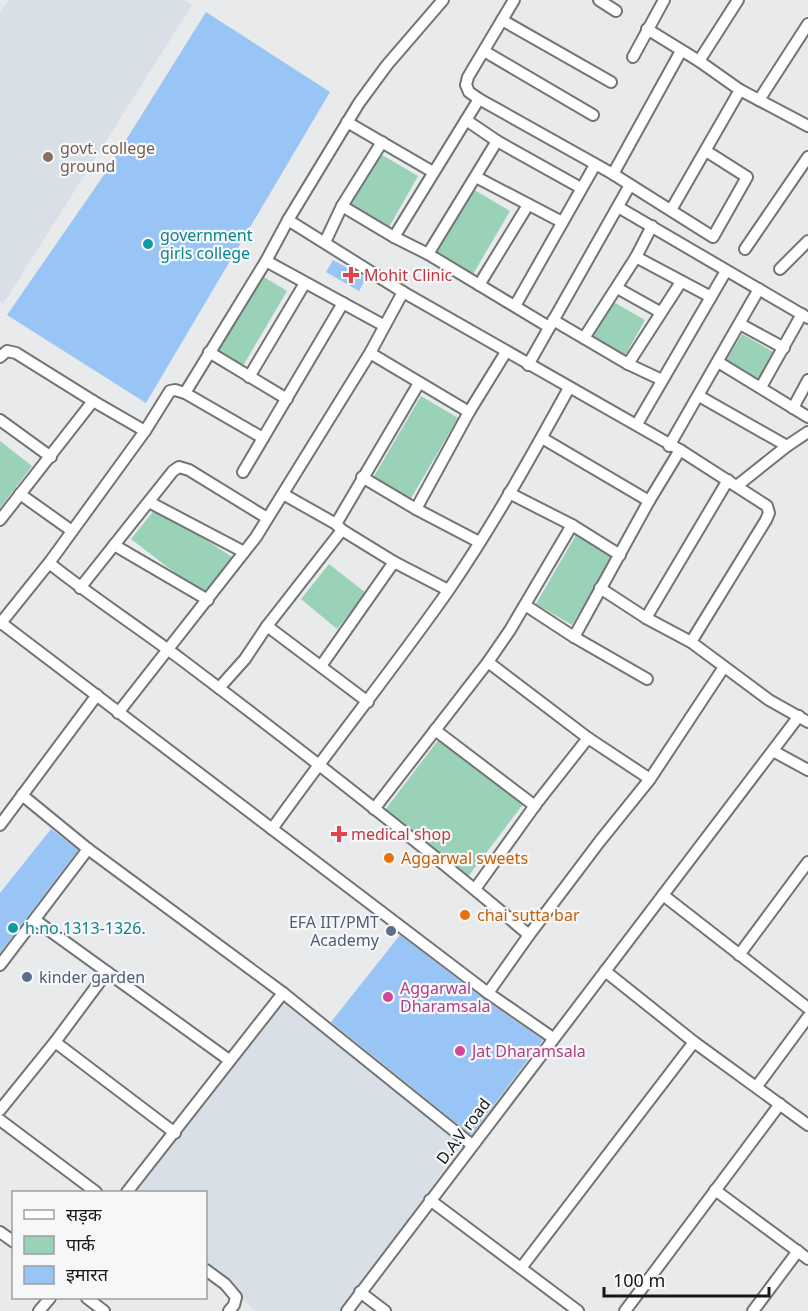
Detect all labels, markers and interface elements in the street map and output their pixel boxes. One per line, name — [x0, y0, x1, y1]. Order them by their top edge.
place label: govt. college ground — [60, 137, 155, 177]
marker: govt. college ground — [41, 150, 55, 164]
place label: government girls college — [160, 224, 253, 264]
marker: government girls college — [141, 237, 155, 251]
place label: Mohit Clinic — [364, 264, 453, 286]
marker: Mohit Clinic — [342, 266, 360, 284]
place label: medical shop — [351, 823, 451, 845]
marker: medical shop — [332, 827, 346, 841]
place label: Aggarwal sweets — [401, 847, 528, 869]
marker: Aggarwal sweets — [382, 851, 396, 865]
place label: chai sutta bar — [477, 904, 580, 926]
marker: chai sutta bar — [458, 908, 472, 922]
place label: EFA IIT/PMT Academy — [289, 911, 380, 951]
place label: h.no.1313-1326. — [25, 917, 146, 939]
marker: h.no.1313-1326. — [6, 921, 20, 935]
marker: EFA IIT/PMT Academy — [384, 924, 398, 938]
place label: kinder garden — [39, 966, 145, 988]
marker: kinder garden — [20, 970, 34, 984]
place label: Aggarwal Dharamsala — [400, 977, 491, 1017]
marker: Aggarwal Dharamsala — [381, 990, 395, 1004]
place label: Jat Dharamsala — [470, 1040, 586, 1062]
marker: Jat Dharamsala — [453, 1044, 467, 1058]
street label: D.A.V road — [431, 1093, 495, 1169]
legend — [12, 1191, 207, 1299]
text: सड़क — [66, 1202, 103, 1226]
text: पार्क — [66, 1232, 96, 1256]
scale bar — [604, 1260, 769, 1298]
text: इमारत — [66, 1262, 109, 1286]
text: 100 m — [613, 1268, 665, 1292]

